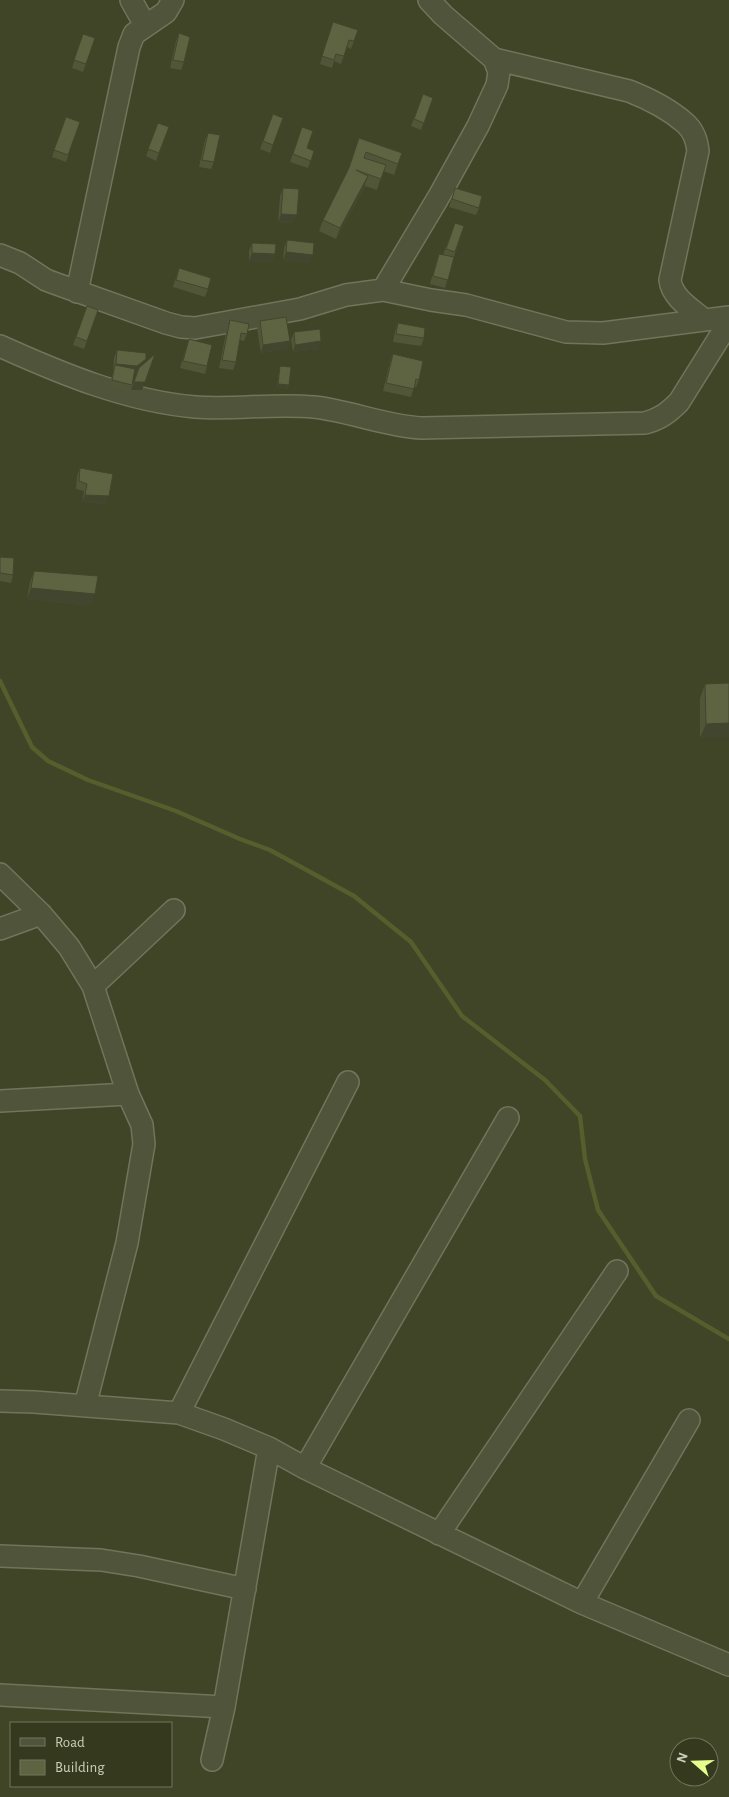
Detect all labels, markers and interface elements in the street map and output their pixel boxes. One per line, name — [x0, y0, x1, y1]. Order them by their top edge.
legend — [10, 1722, 172, 1787]
text: Road — [55, 1735, 85, 1750]
north arrow — [669, 1737, 719, 1787]
text: N — [674, 1751, 691, 1765]
text: Building — [55, 1760, 105, 1775]

